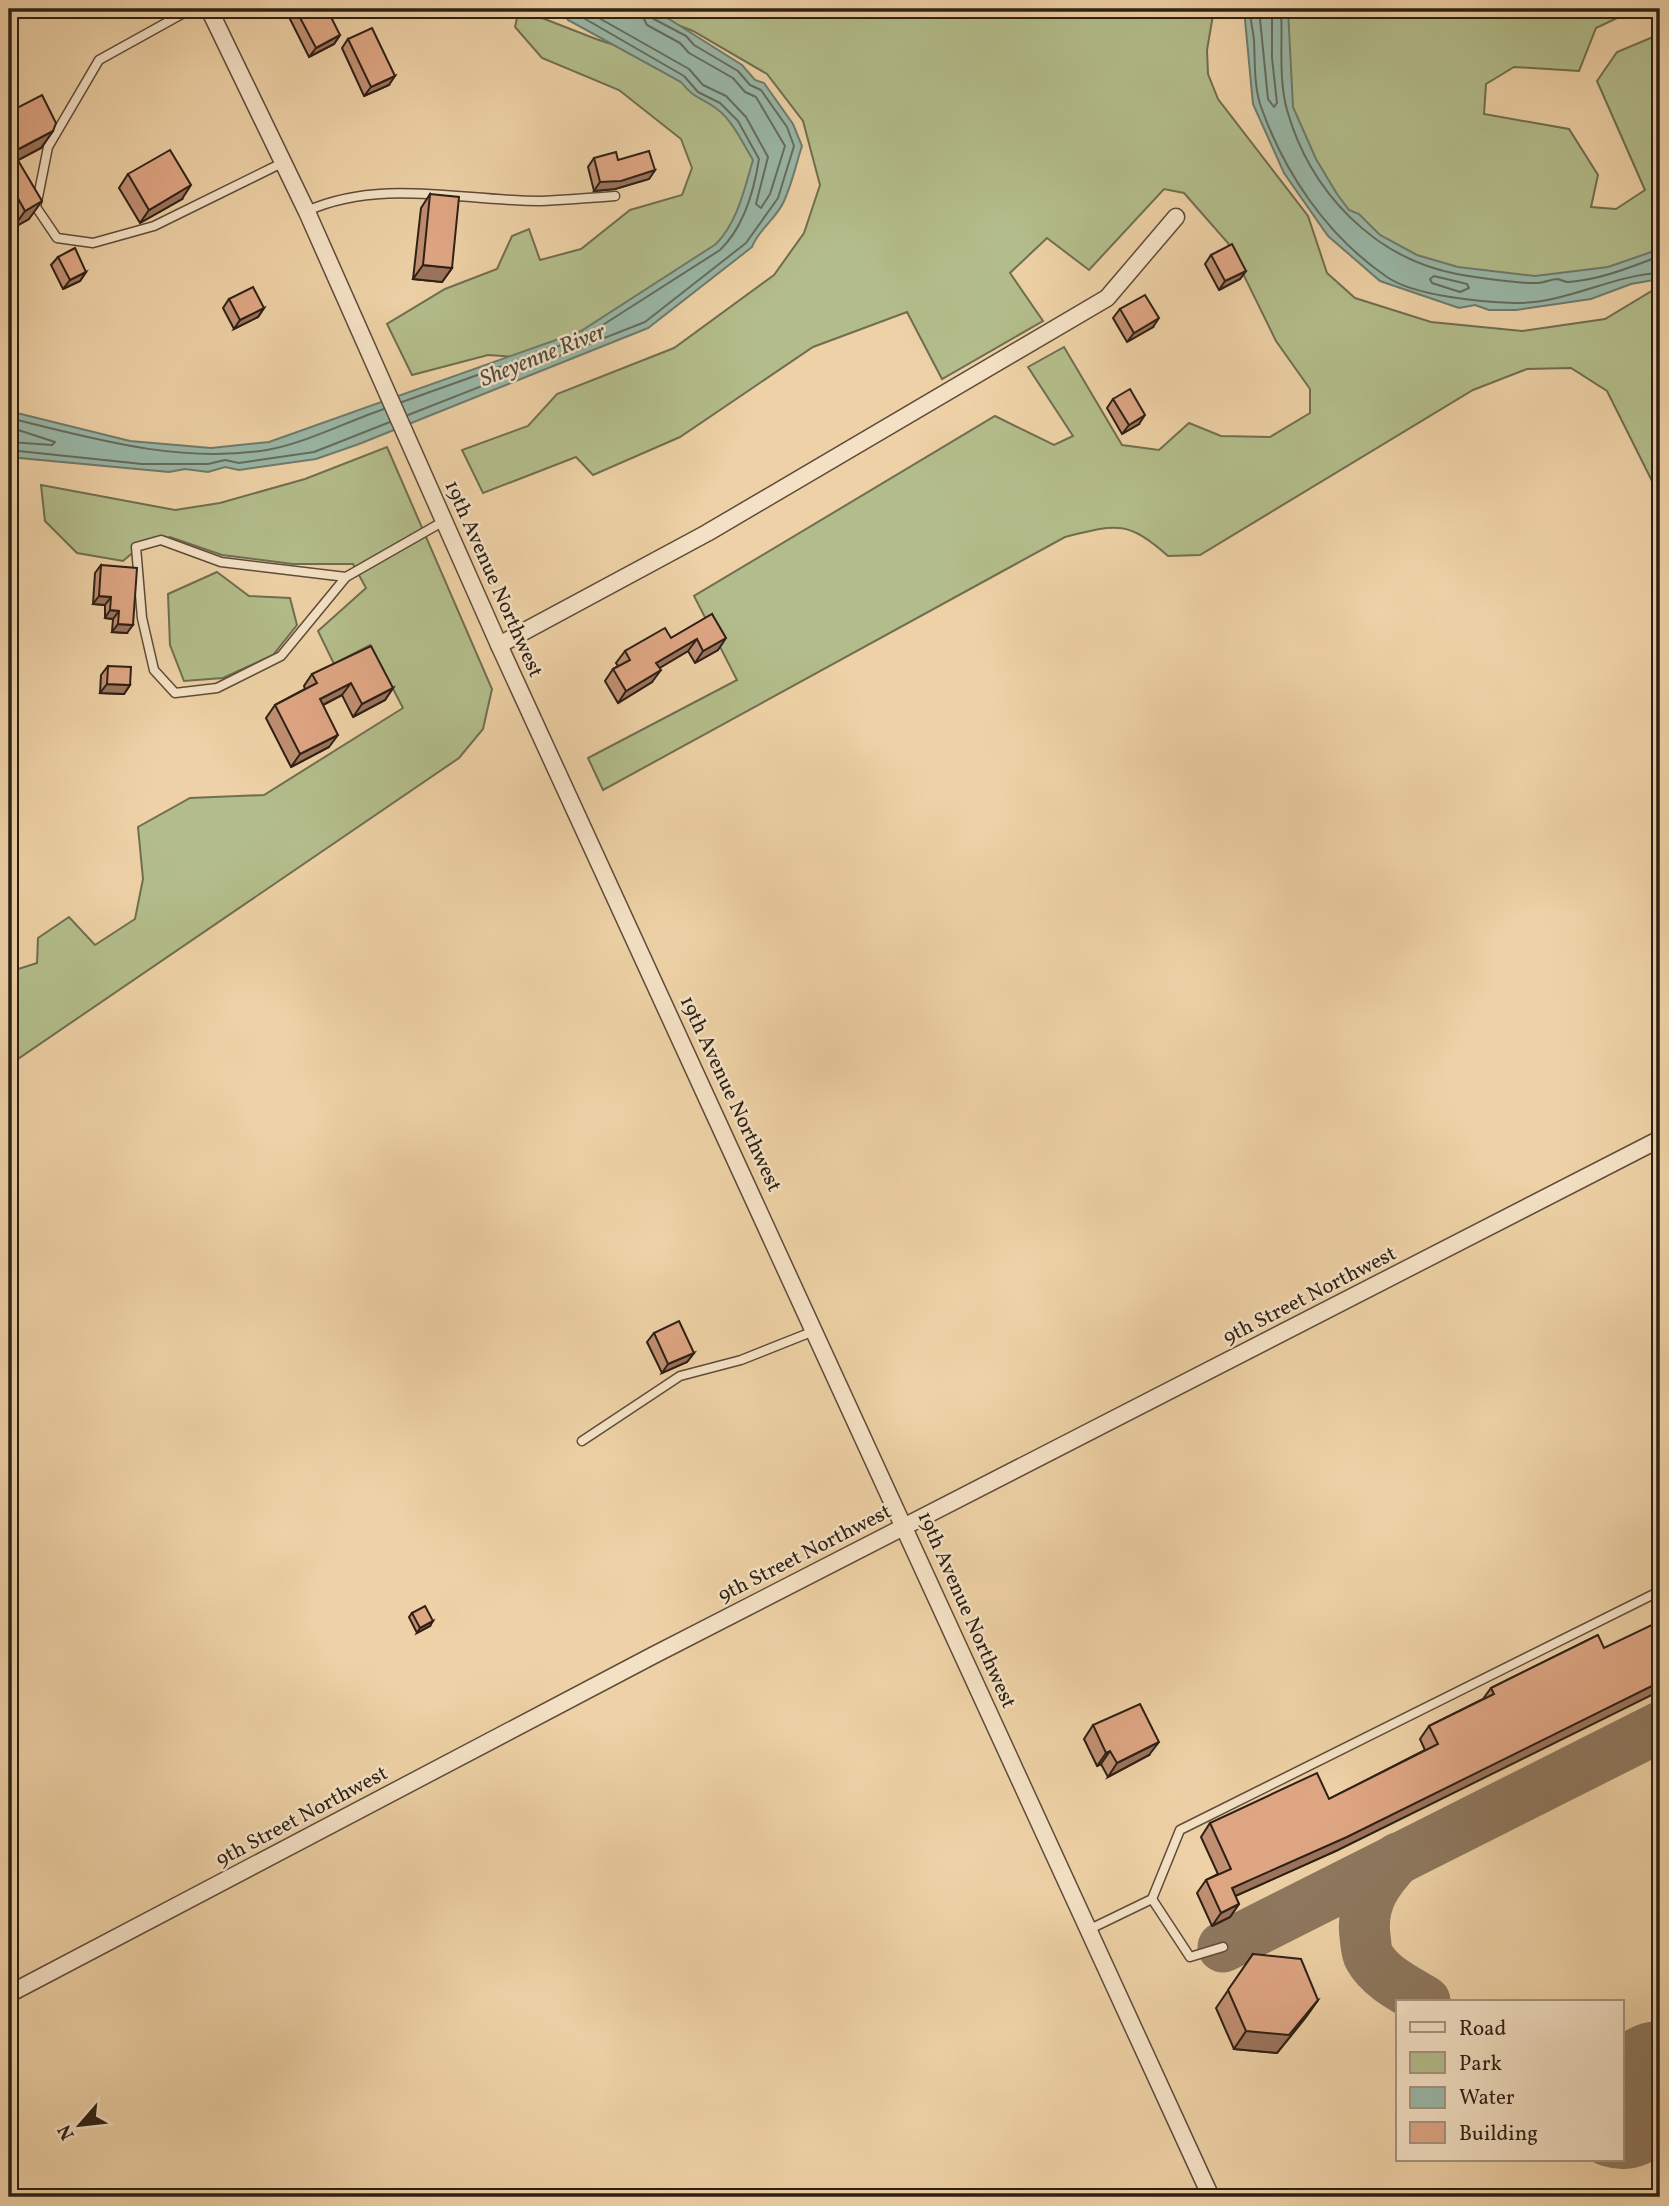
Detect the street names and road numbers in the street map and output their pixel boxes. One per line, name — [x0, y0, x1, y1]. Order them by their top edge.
street label: 19th Avenue Northwest — [436, 476, 550, 682]
street label: 19th Avenue Northwest — [672, 991, 788, 1197]
street label: 9th Street Northwest — [1218, 1240, 1402, 1352]
street label: 9th Street Northwest — [713, 1498, 897, 1610]
street label: 19th Avenue Northwest — [909, 1507, 1023, 1713]
street label: 9th Street Northwest — [211, 1759, 393, 1875]

